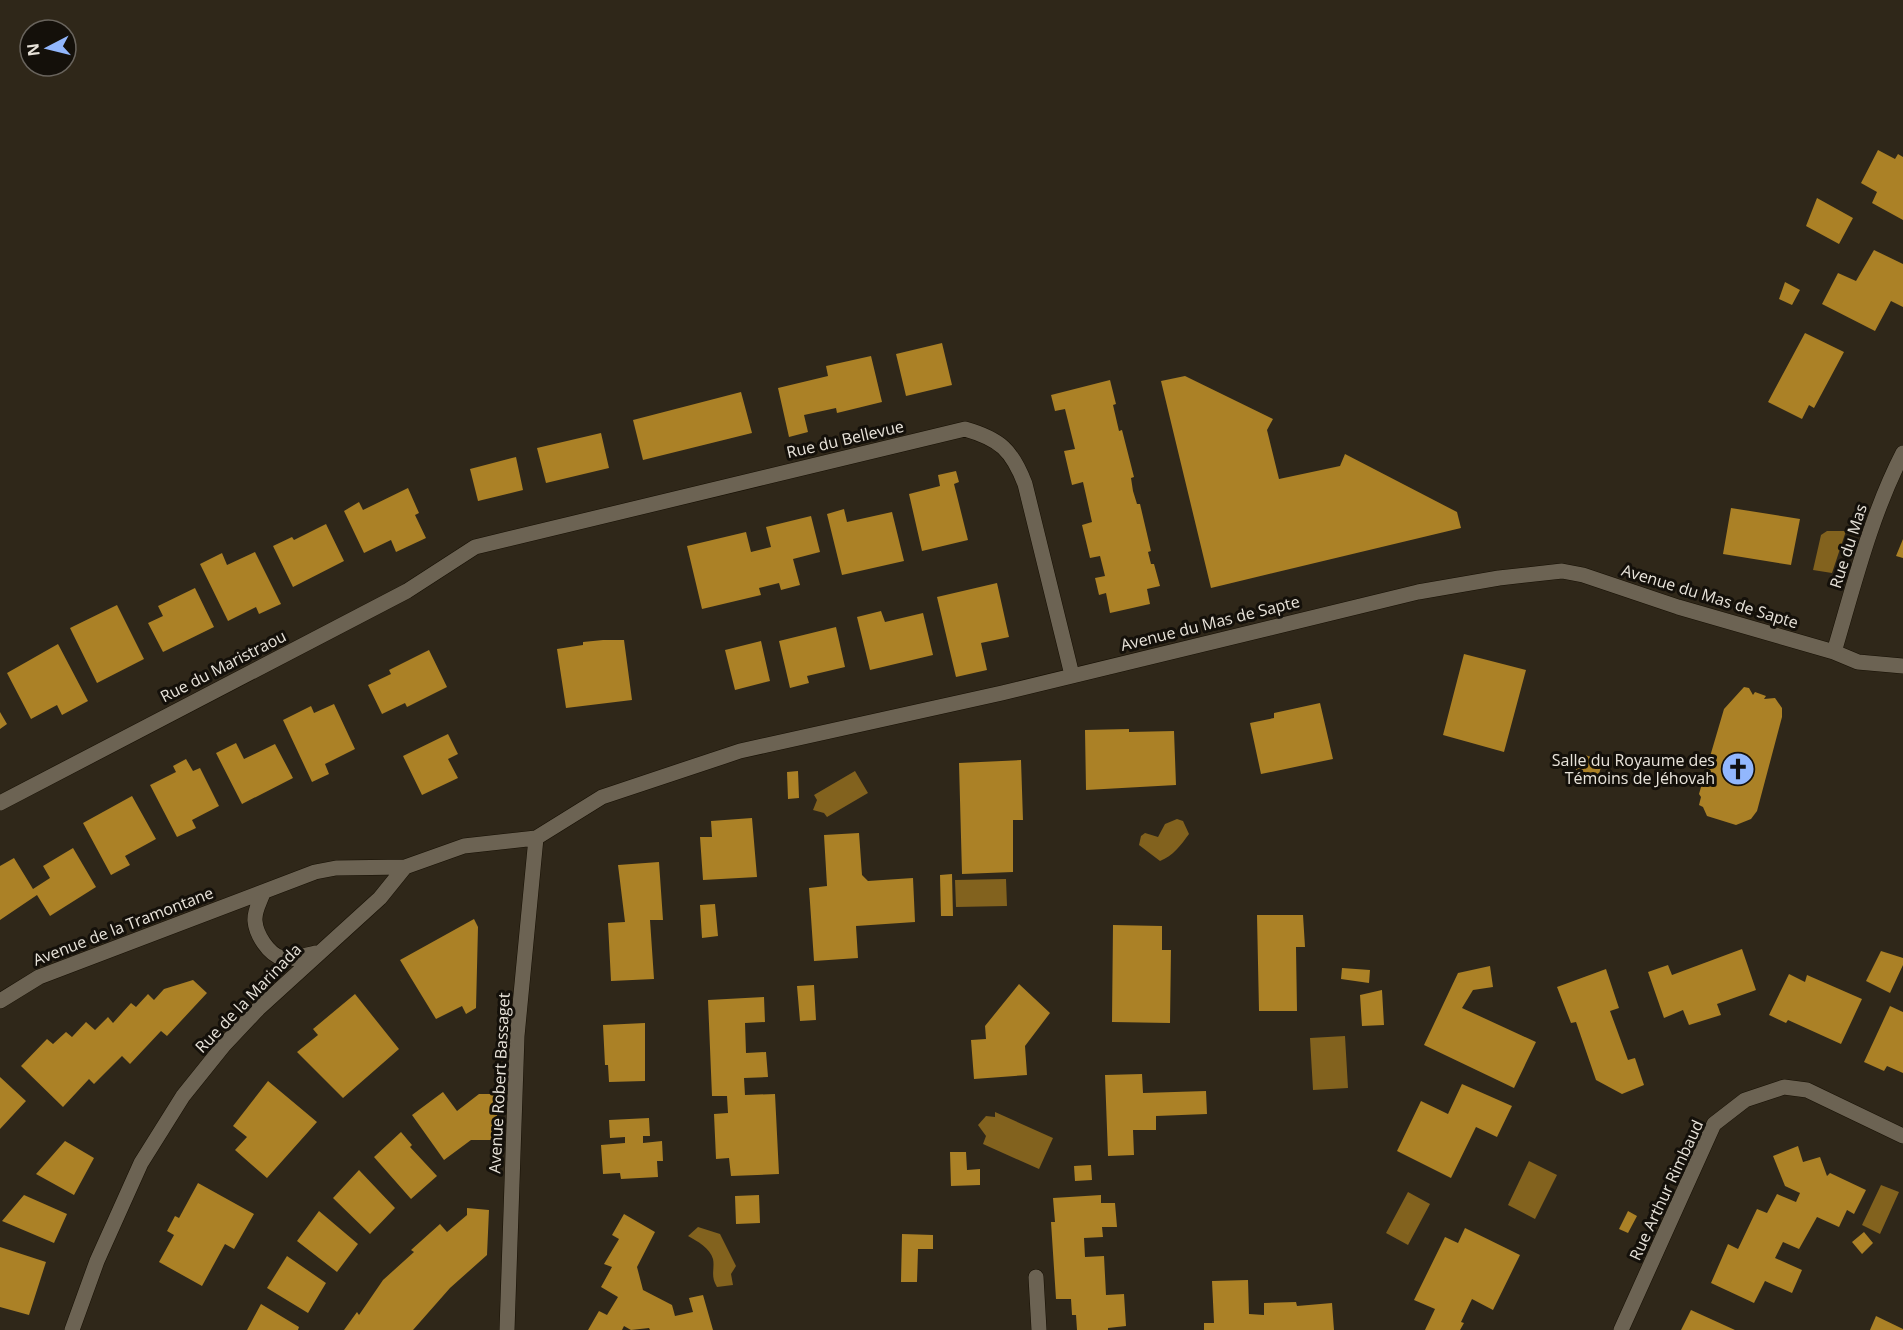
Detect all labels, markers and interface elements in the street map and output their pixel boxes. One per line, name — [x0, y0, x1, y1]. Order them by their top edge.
north arrow — [18, 18, 78, 78]
text: N — [21, 42, 45, 58]
street label: Rue du Bellevue — [784, 415, 906, 463]
street label: Rue du Mas — [1824, 501, 1872, 591]
street label: Avenue du Mas de Sapte — [1619, 559, 1801, 633]
street label: Avenue du Mas de Sapte — [1118, 590, 1302, 656]
street label: Rue du Maristraou — [156, 625, 290, 707]
place label: Salle du Royaume des Témoins de Jéhovah — [1552, 749, 1715, 789]
church icon: Salle du Royaume des Témoins de Jéhovah — [1720, 751, 1756, 787]
street label: Avenue de la Tramontane — [30, 881, 216, 971]
street label: Rue de la Marinada — [190, 939, 306, 1057]
street label: Avenue Robert Bassaget — [483, 992, 515, 1174]
street label: Rue Arthur Rimbaud — [1624, 1116, 1708, 1264]

